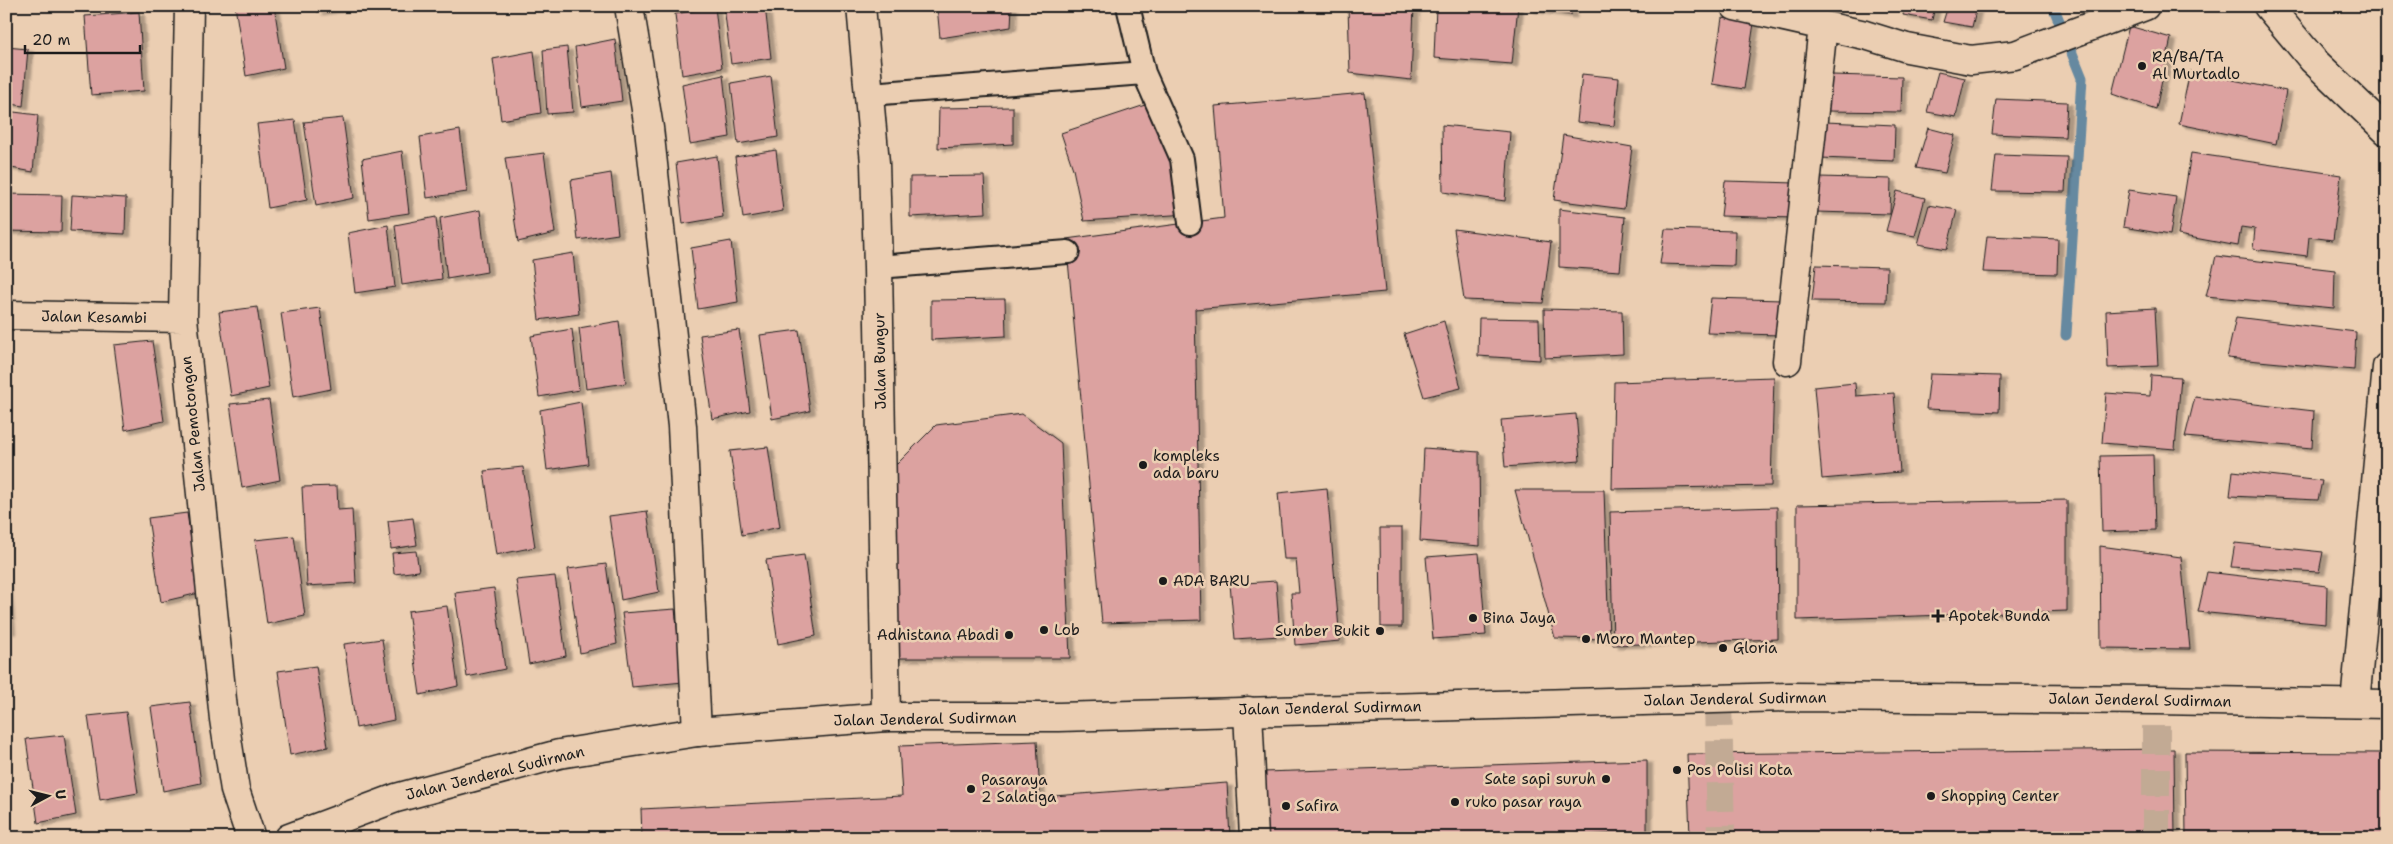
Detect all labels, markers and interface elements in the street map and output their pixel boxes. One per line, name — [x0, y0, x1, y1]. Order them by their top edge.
scale bar — [25, 22, 140, 54]
text: 20 m — [32, 30, 71, 50]
place label: RA/BA/TA Al Murtadlo — [2152, 47, 2240, 84]
marker: RA/BA/TA Al Murtadlo — [2136, 60, 2148, 72]
street label: Jalan Kesambi — [41, 306, 147, 328]
street label: Jalan Bungur — [869, 312, 891, 410]
street label: Jalan Pemotongan — [176, 355, 210, 493]
place label: kompleks ada baru — [1153, 446, 1220, 483]
marker: kompleks ada baru — [1137, 459, 1149, 471]
place label: ADA BARU — [1173, 571, 1250, 591]
marker: ADA BARU — [1157, 575, 1169, 587]
place label: Apotek Bunda — [1948, 606, 2051, 626]
place label: Bina Jaya — [1483, 608, 1556, 628]
marker: Apotek Bunda — [1932, 610, 1944, 622]
marker: Bina Jaya — [1467, 612, 1479, 624]
place label: Lob — [1054, 620, 1080, 640]
place label: Sumber Bukit — [1275, 621, 1370, 641]
marker: Lob — [1038, 624, 1050, 636]
place label: Adhistana Abadi — [877, 625, 999, 645]
marker: Sumber Bukit — [1374, 625, 1386, 637]
marker: Adhistana Abadi — [1003, 629, 1015, 641]
place label: Moro Mantep — [1596, 629, 1695, 649]
marker: Moro Mantep — [1580, 633, 1592, 645]
place label: Gloria — [1733, 638, 1778, 658]
marker: Gloria — [1717, 642, 1729, 654]
street label: Jalan Jenderal Sudirman — [1643, 687, 1827, 711]
street label: Jalan Jenderal Sudirman — [2048, 688, 2232, 712]
street label: Jalan Jenderal Sudirman — [1238, 696, 1422, 720]
street label: Jalan Jenderal Sudirman — [833, 707, 1017, 731]
street label: Jalan Jenderal Sudirman — [404, 741, 586, 805]
place label: Pos Polisi Kota — [1687, 760, 1793, 780]
marker: Pos Polisi Kota — [1671, 764, 1683, 776]
place label: Sate sapi suruh — [1484, 769, 1596, 789]
place label: Pasaraya 2 Salatiga — [981, 770, 1057, 807]
north arrow — [22, 772, 72, 822]
marker: Sate sapi suruh — [1600, 773, 1612, 785]
marker: Pasaraya 2 Salatiga — [965, 783, 977, 795]
place label: Shopping Center — [1941, 786, 2059, 806]
text: U — [51, 789, 70, 800]
marker: Shopping Center — [1925, 790, 1937, 802]
place label: ruko pasar raya — [1465, 792, 1582, 812]
place label: Safira — [1296, 796, 1339, 816]
marker: ruko pasar raya — [1449, 796, 1461, 808]
marker: Safira — [1280, 800, 1292, 812]

